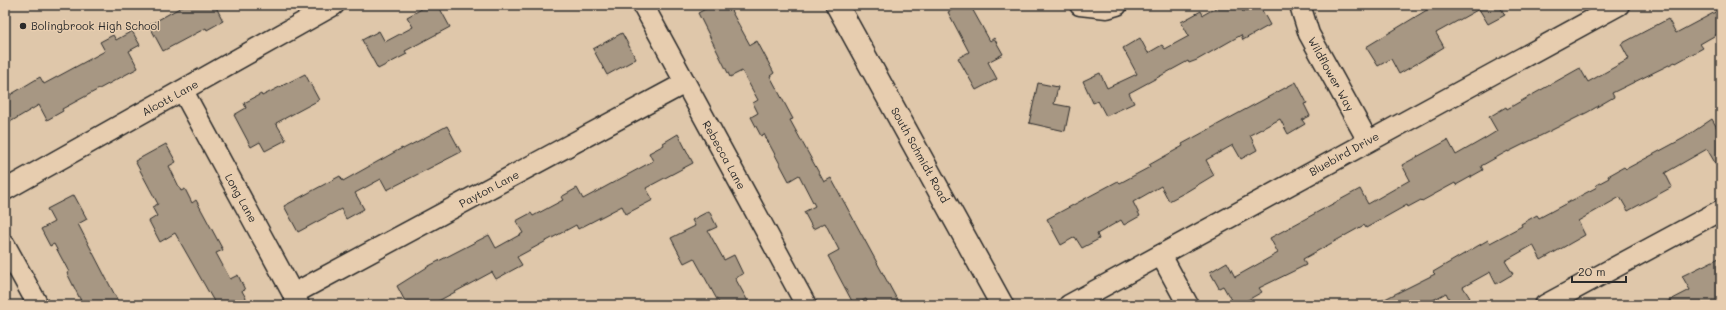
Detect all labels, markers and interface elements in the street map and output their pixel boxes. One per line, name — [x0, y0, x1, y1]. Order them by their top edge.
place label: Bolingbrook High School — [31, 18, 160, 33]
marker: Bolingbrook High School — [18, 21, 28, 31]
street label: Wildflower Way — [1305, 34, 1358, 114]
street label: Alcott Lane — [139, 76, 201, 119]
street label: South Schmidt Road — [888, 104, 953, 205]
street label: Rebecca Lane — [699, 118, 750, 192]
street label: Bluebird Drive — [1306, 128, 1382, 179]
street label: Payton Lane — [456, 166, 522, 211]
street label: Long Lane — [222, 171, 261, 225]
scale bar — [1572, 258, 1626, 284]
text: 20 m — [1578, 263, 1606, 279]

